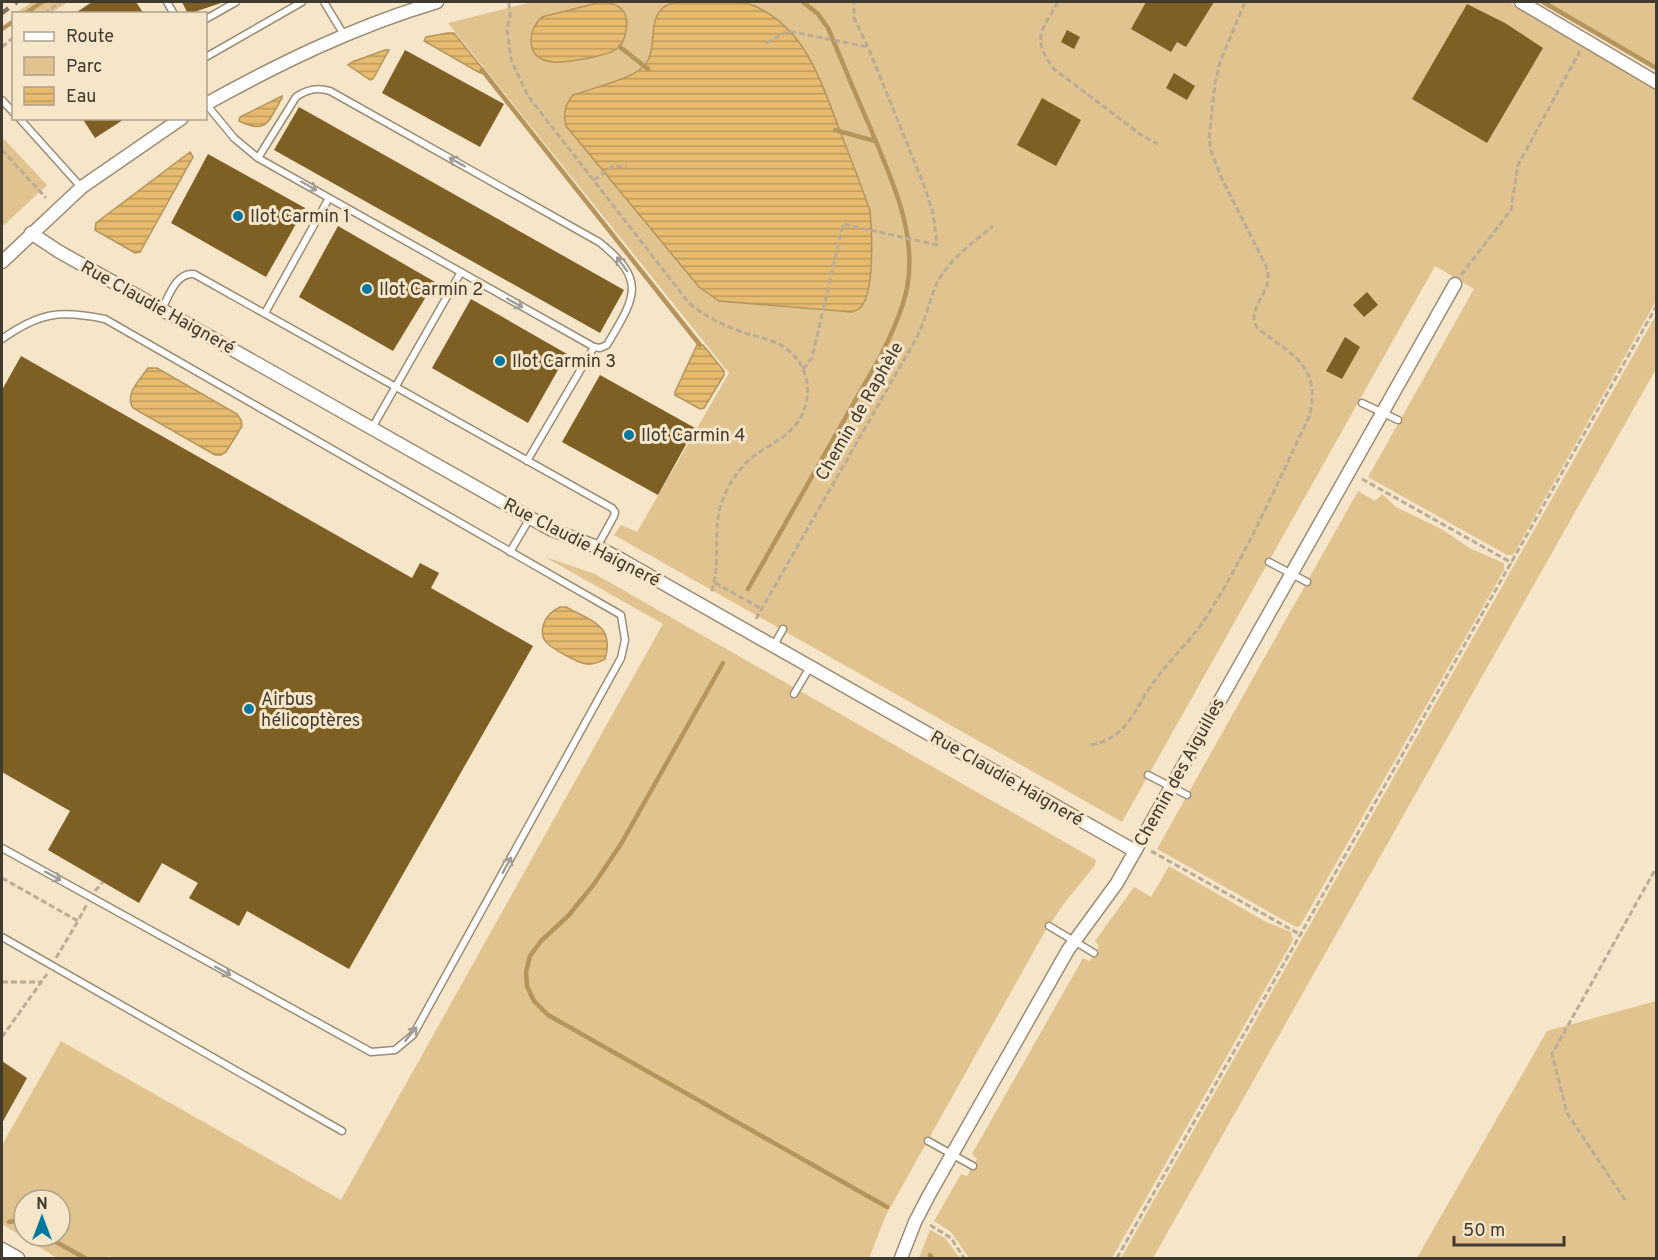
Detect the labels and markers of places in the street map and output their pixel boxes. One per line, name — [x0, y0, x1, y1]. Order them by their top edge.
place label: Ilot Carmin 1 — [250, 206, 350, 229]
marker: Ilot Carmin 1 — [231, 209, 245, 223]
place label: Ilot Carmin 2 — [379, 279, 483, 302]
marker: Ilot Carmin 2 — [360, 282, 374, 296]
place label: Ilot Carmin 3 — [512, 351, 616, 374]
marker: Ilot Carmin 3 — [493, 354, 507, 368]
place label: Ilot Carmin 4 — [641, 425, 745, 448]
marker: Ilot Carmin 4 — [622, 428, 636, 442]
place label: Airbus hélicoptères — [261, 689, 360, 733]
marker: Airbus hélicoptères — [242, 702, 256, 716]

